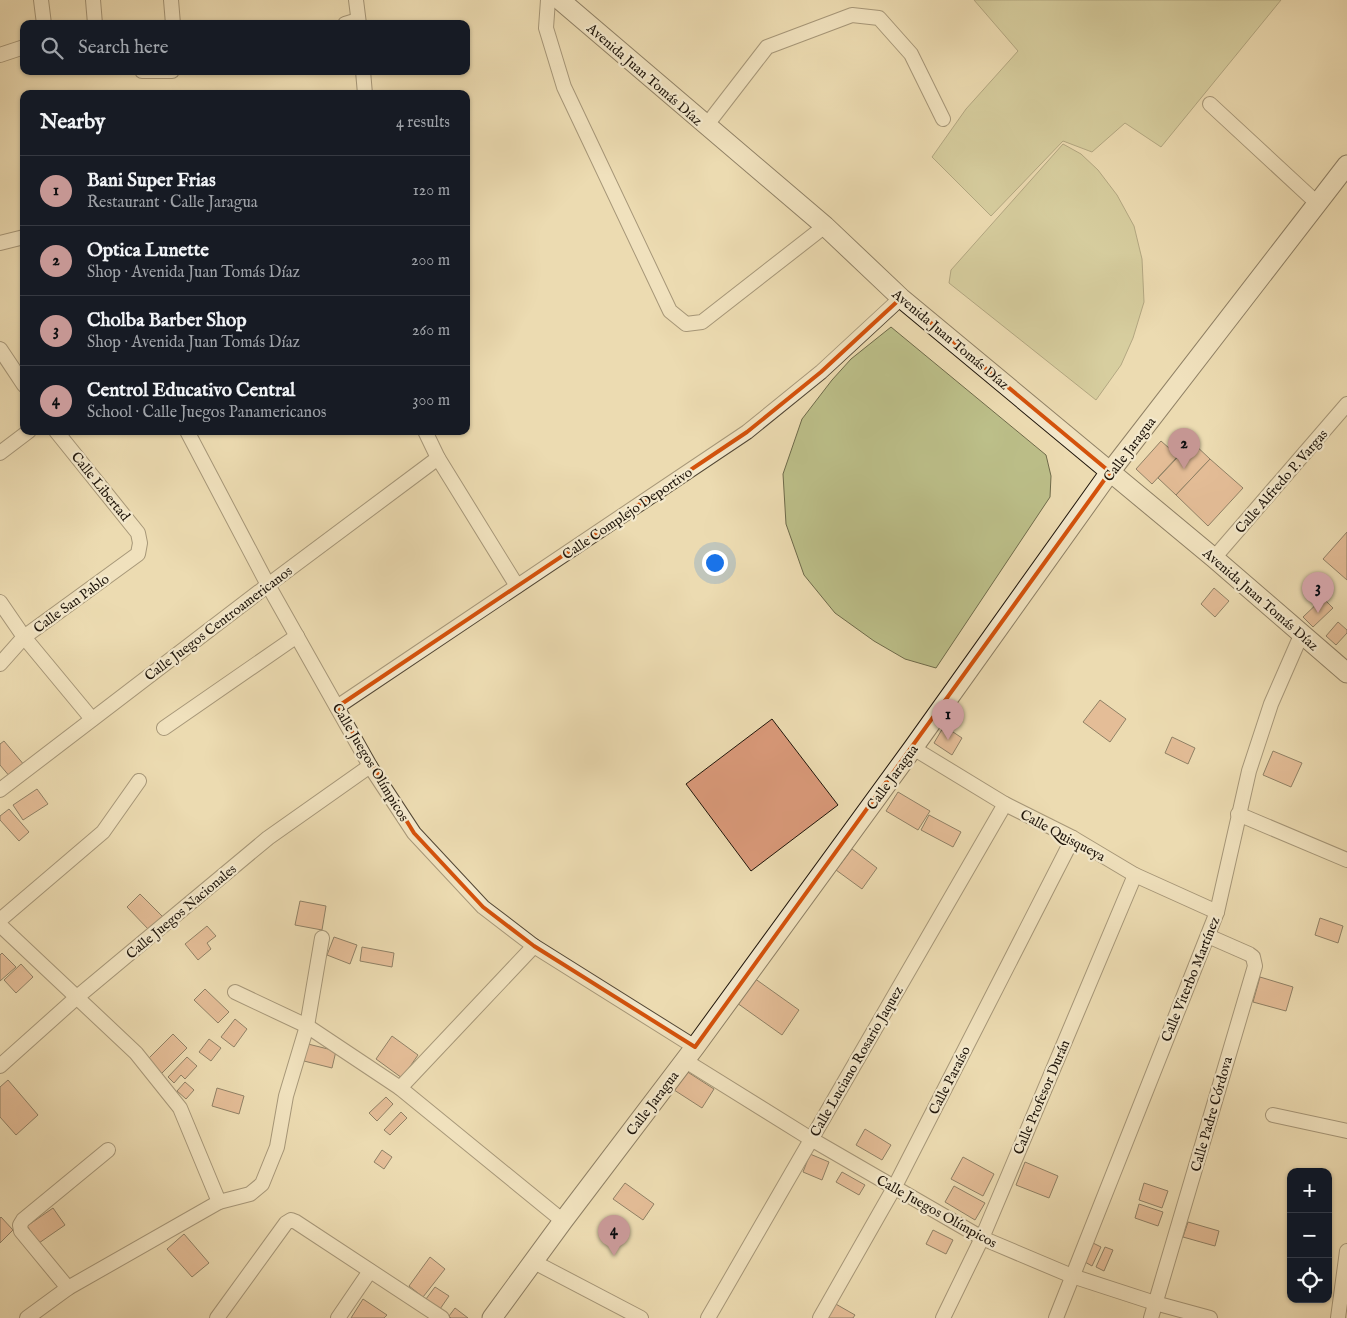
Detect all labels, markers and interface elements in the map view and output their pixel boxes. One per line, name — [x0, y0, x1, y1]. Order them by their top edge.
street label: Avenida Juan Tomás Díaz — [582, 19, 706, 130]
search box — [20, 20, 470, 75]
icon: search — [38, 34, 66, 62]
text: Search here — [78, 36, 169, 60]
text: Nearby — [40, 109, 105, 136]
text: 4 results — [396, 113, 450, 133]
text: Bani Super Frias — [87, 169, 216, 193]
text: 1 — [53, 181, 59, 201]
text: 120 m — [413, 181, 450, 201]
text: Restaurant · Calle Jaragua — [87, 193, 258, 213]
text: Optica Lunette — [87, 239, 209, 263]
text: 2 — [52, 251, 60, 271]
text: 200 m — [411, 251, 450, 271]
text: Shop · Avenida Juan Tomás Díaz — [87, 263, 300, 283]
street label: Avenida Juan Tomás Díaz — [887, 285, 1013, 394]
text: Cholba Barber Shop — [87, 309, 247, 333]
text: 3 — [53, 321, 59, 341]
text: 260 m — [412, 321, 450, 341]
text: Shop · Avenida Juan Tomás Díaz — [87, 333, 300, 353]
text: Centrol Educativo Central — [87, 379, 295, 403]
text: 4 — [52, 391, 60, 411]
text: 300 m — [412, 391, 450, 411]
text: School · Calle Juegos Panamericanos — [87, 403, 326, 423]
street label: Calle Jaragua — [1100, 413, 1161, 486]
street label: Calle Alfredo P. Vargas — [1231, 426, 1332, 538]
pin: 2 — [1168, 428, 1200, 469]
street label: Calle Libertad — [67, 448, 134, 525]
street label: Calle Complejo Deportivo — [559, 463, 696, 564]
street label: Avenida Juan Tomás Díaz — [1198, 544, 1322, 655]
your location — [702, 550, 728, 576]
street label: Calle Juegos Centroamericanos — [141, 562, 296, 685]
street label: Calle San Pablo — [30, 570, 114, 637]
pin: 3 — [1302, 572, 1334, 613]
pin: 1 — [932, 699, 964, 740]
street label: Calle Juegos Olímpicos — [328, 700, 413, 825]
street label: Calle Jaragua — [863, 741, 923, 814]
street label: Calle Quisqueya — [1017, 806, 1109, 866]
street label: Calle Juegos Nacionales — [123, 860, 241, 963]
street label: Calle Viterbo Martínez — [1158, 914, 1225, 1045]
street label: Calle Luciano Rosario Jaquez — [806, 982, 908, 1140]
street label: Calle Profesor Durán — [1010, 1037, 1074, 1158]
street label: Calle Paraíso — [925, 1043, 975, 1118]
street label: Calle Padre Córdova — [1187, 1054, 1237, 1174]
street label: Calle Jaragua — [623, 1067, 684, 1140]
map controls — [1287, 1168, 1332, 1303]
button: + — [1287, 1168, 1332, 1213]
street label: Calle Juegos Olímpicos — [873, 1171, 1000, 1252]
button: − — [1287, 1213, 1332, 1258]
pin: 4 — [598, 1215, 630, 1256]
button: locate — [1287, 1258, 1332, 1303]

